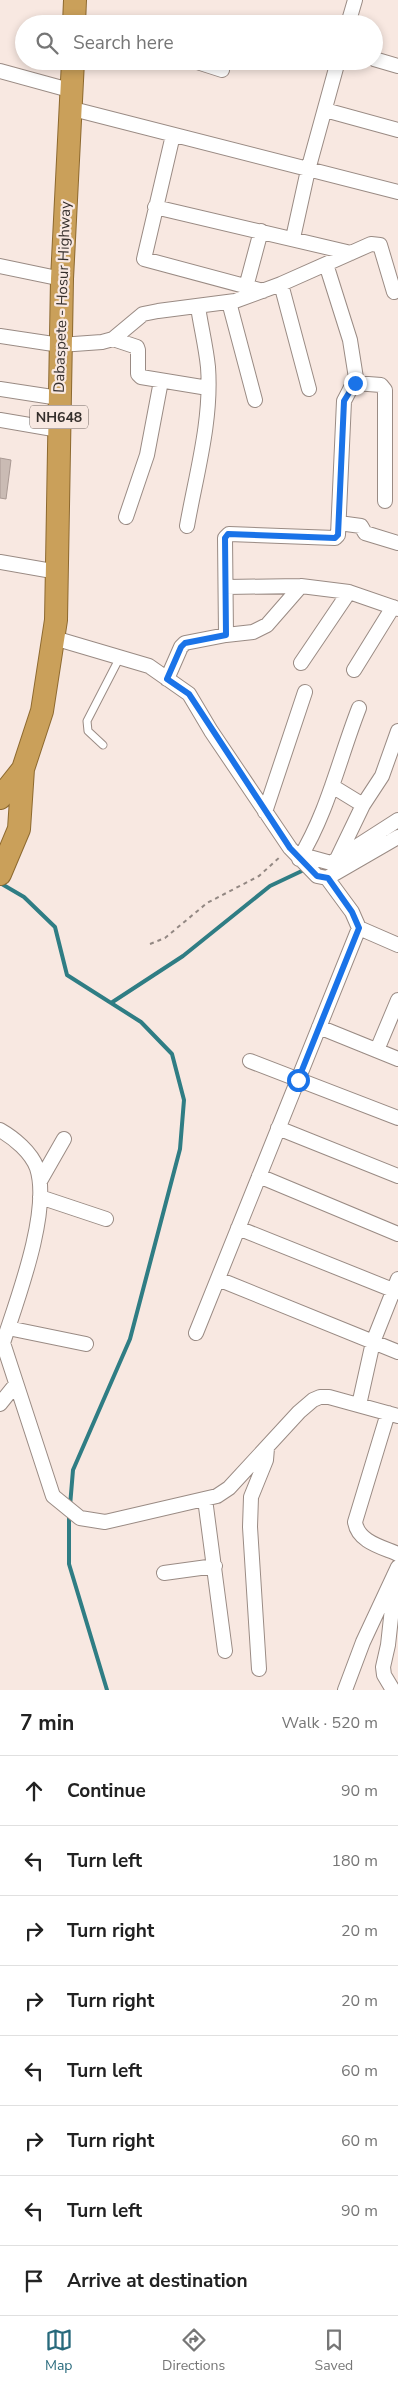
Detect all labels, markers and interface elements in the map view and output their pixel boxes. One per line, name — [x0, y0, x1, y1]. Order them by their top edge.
search box — [15, 15, 383, 70]
icon: search — [33, 29, 61, 57]
text: Search here — [73, 30, 174, 56]
street label: Dabaspete - Hosur Highway — [49, 201, 75, 393]
route end — [344, 372, 367, 395]
road number: NH648 — [30, 406, 88, 428]
route start — [287, 1069, 310, 1092]
text: 7 min — [20, 1709, 74, 1737]
text: Walk · 520 m — [282, 1712, 378, 1734]
icon: ahead — [20, 1777, 48, 1805]
text: Continue — [67, 1778, 146, 1804]
text: 90 m — [341, 1780, 378, 1802]
icon: left — [20, 1847, 48, 1875]
text: Turn left — [67, 1848, 142, 1874]
text: 180 m — [331, 1850, 378, 1872]
icon: right — [20, 1917, 48, 1945]
text: Turn right — [67, 1918, 154, 1944]
text: 20 m — [341, 1920, 378, 1942]
icon: right — [20, 1987, 48, 2015]
text: Turn right — [67, 1988, 154, 2014]
text: 20 m — [341, 1990, 378, 2012]
icon: left — [20, 2057, 48, 2085]
text: Turn left — [67, 2058, 142, 2084]
text: 60 m — [341, 2060, 378, 2082]
icon: right — [20, 2127, 48, 2155]
text: Turn right — [67, 2128, 154, 2154]
text: 60 m — [341, 2130, 378, 2152]
icon: left — [20, 2197, 48, 2225]
text: Turn left — [67, 2198, 142, 2224]
text: 90 m — [341, 2200, 378, 2222]
icon: arrive — [20, 2267, 48, 2295]
text: Arrive at destination — [67, 2268, 248, 2294]
tab: Map — [45, 2326, 73, 2375]
tab: Directions — [162, 2326, 225, 2375]
tab: Saved — [315, 2326, 353, 2375]

